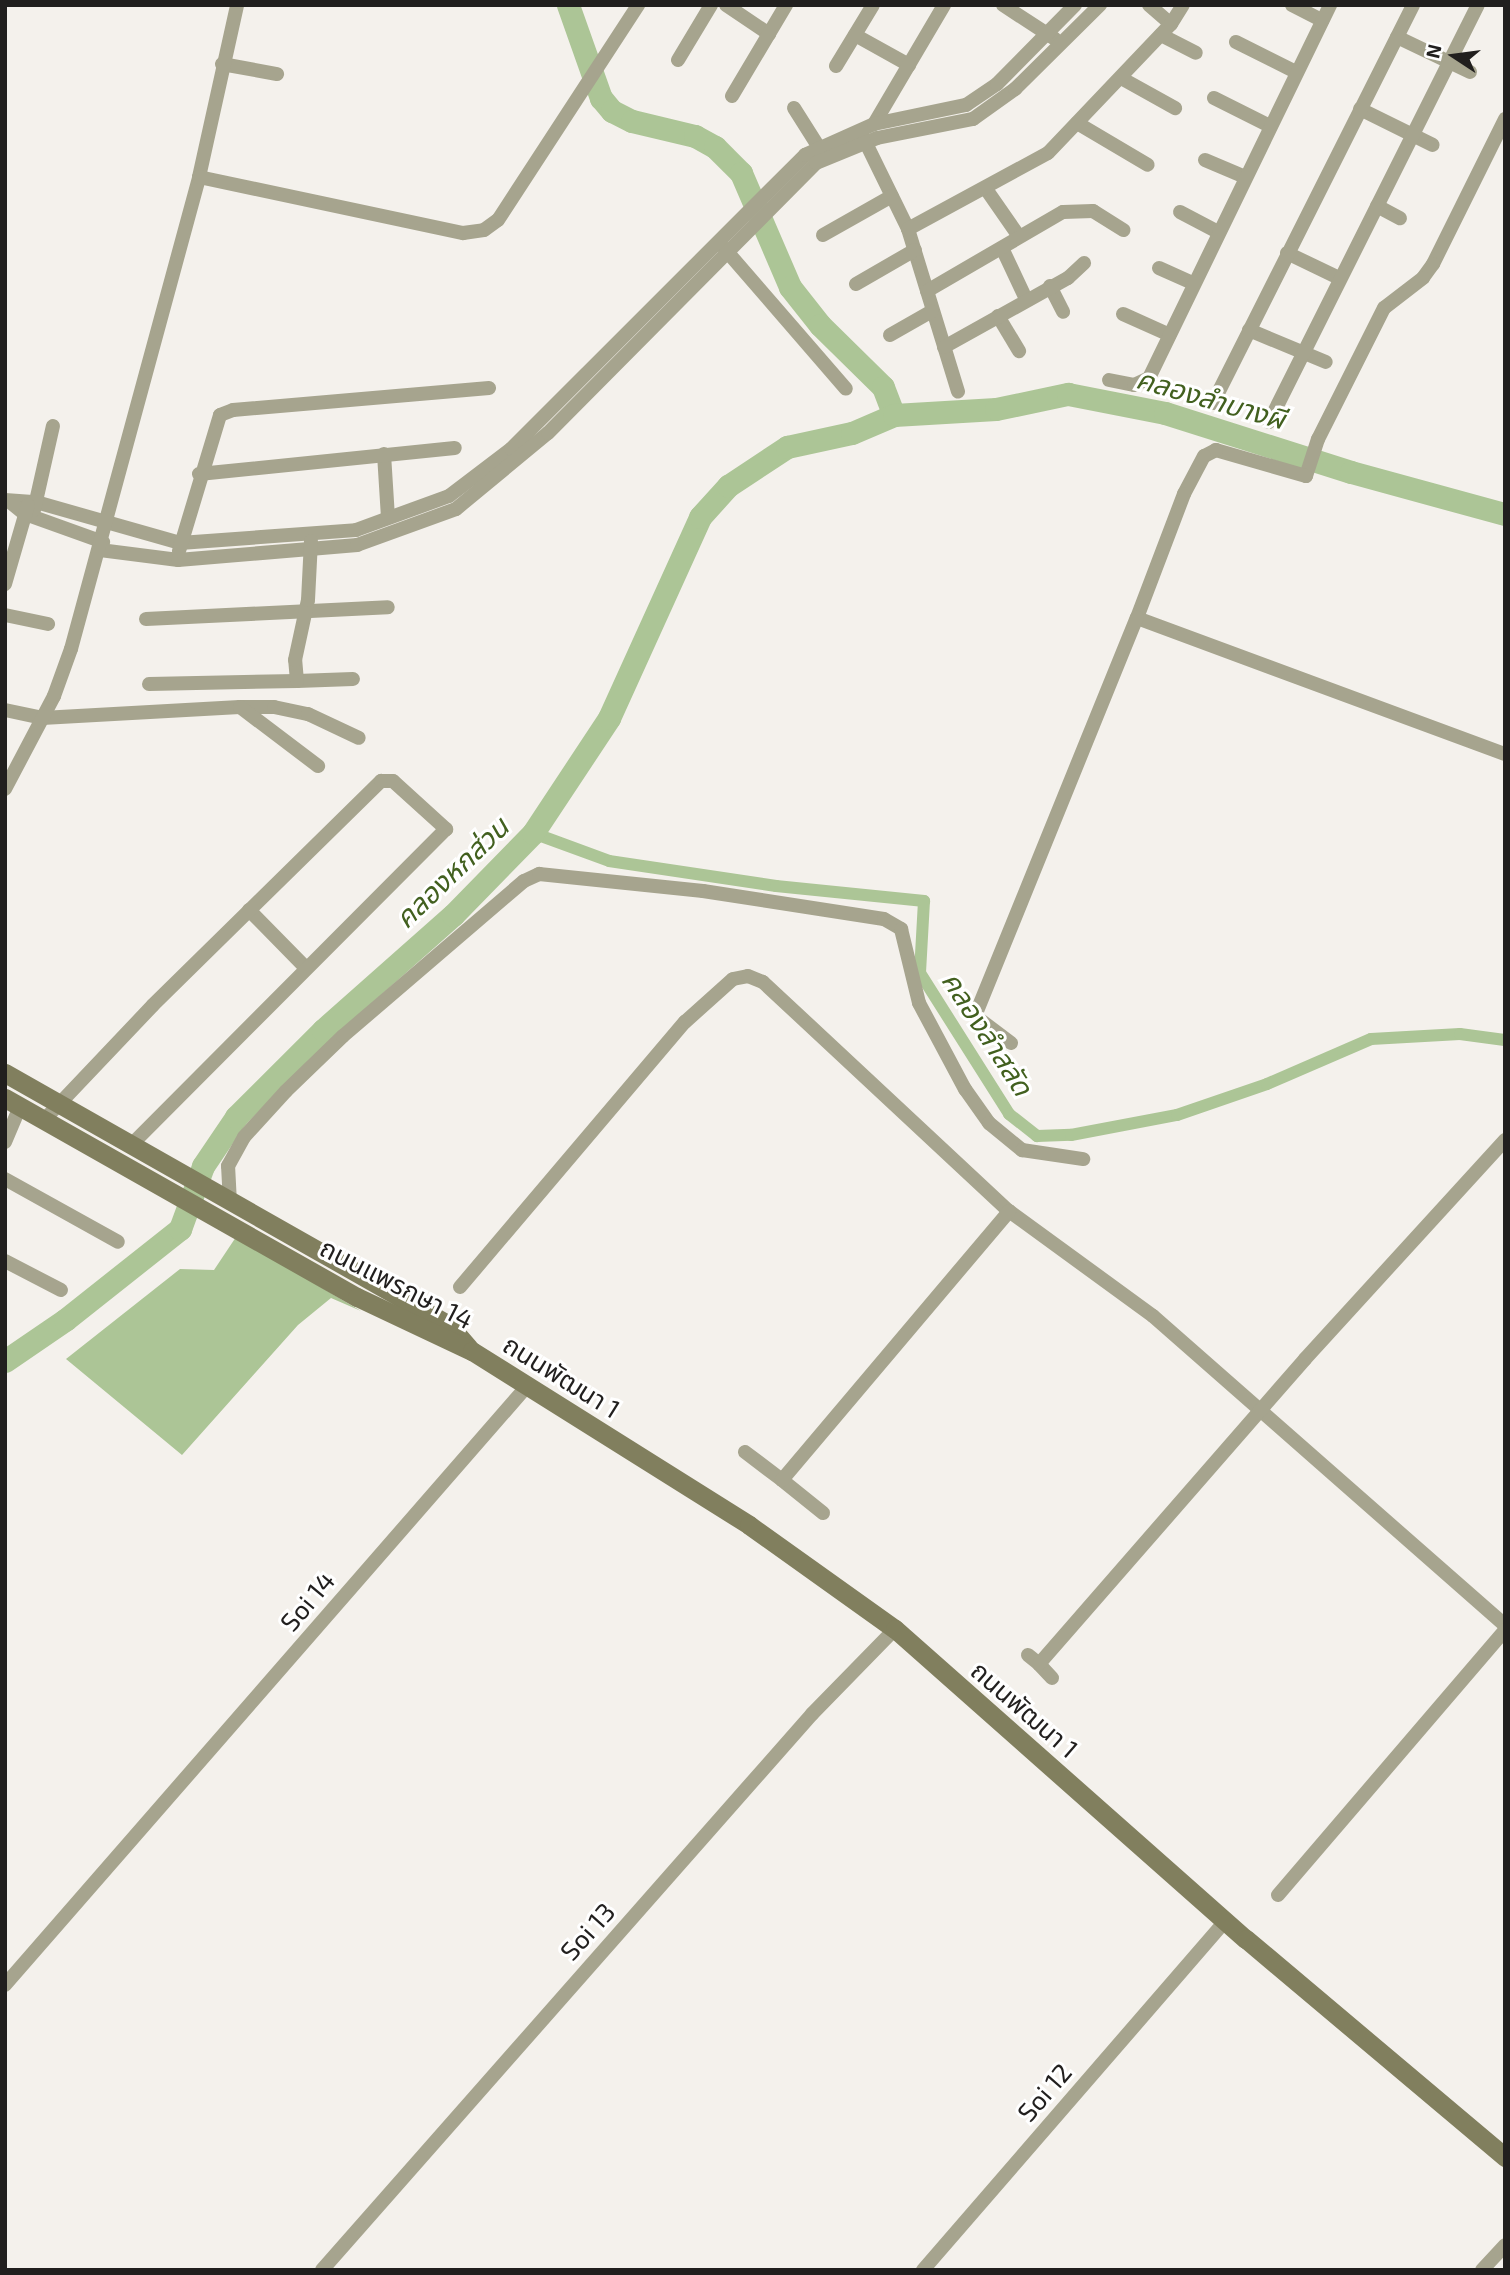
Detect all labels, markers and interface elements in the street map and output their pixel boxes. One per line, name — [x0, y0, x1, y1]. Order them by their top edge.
north arrow — [1419, 21, 1489, 91]
text: N — [1420, 42, 1446, 60]
water label: คลองลำบางผี — [1133, 361, 1289, 435]
water label: คลองหกส่วน — [387, 810, 515, 934]
water label: คลองลำสลัด — [936, 965, 1040, 1101]
street label: ถนนแพรกษา 14 — [315, 1231, 479, 1335]
street label: ถนนพัฒนา 1 — [498, 1328, 626, 1424]
street label: Soi 14 — [273, 1565, 341, 1637]
street label: ถนนพัฒนา 1 — [965, 1654, 1085, 1764]
street label: Soi 13 — [553, 1896, 621, 1966]
street label: Soi 12 — [1010, 2057, 1078, 2127]

